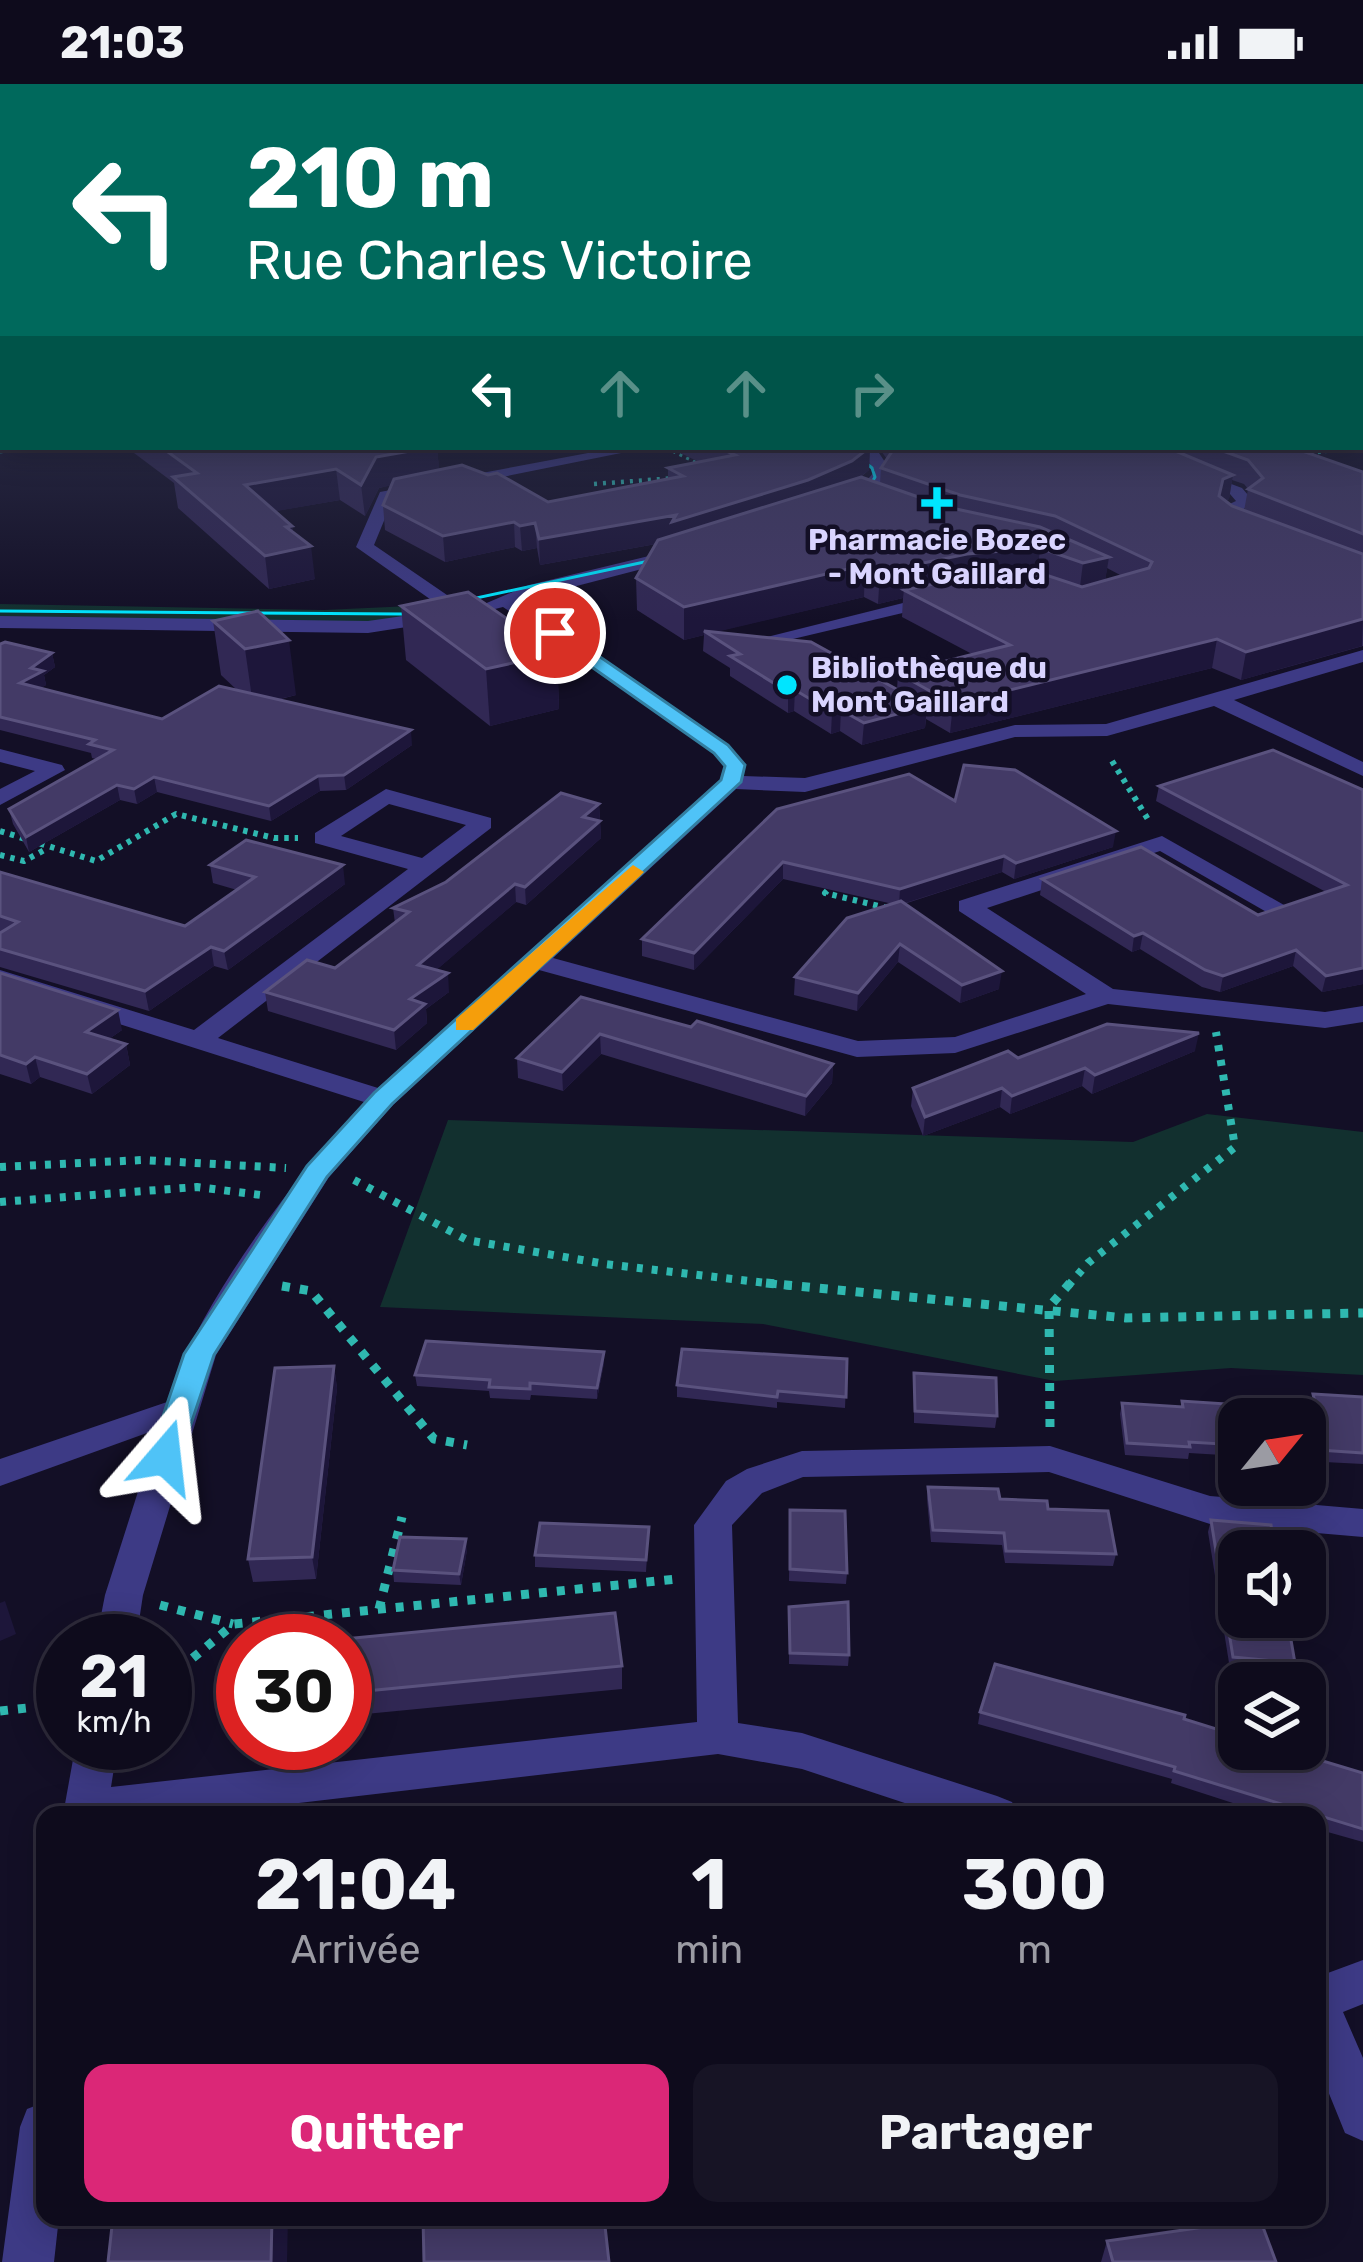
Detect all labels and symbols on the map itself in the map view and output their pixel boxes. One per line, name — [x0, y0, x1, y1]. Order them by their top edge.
marker: Pharmacie Bozec - Mont Gaillard — [924, 490, 950, 516]
place label: Pharmacie Bozec - Mont Gaillard — [808, 522, 1066, 592]
pin — [504, 582, 606, 684]
place label: Bibliothèque du Mont Gaillard — [811, 650, 1047, 720]
marker: Bibliothèque du Mont Gaillard — [774, 672, 800, 698]
position arrow — [102, 1394, 228, 1520]
north arrow — [1218, 1398, 1326, 1506]
speed limit sign: 30 — [216, 1614, 372, 1770]

